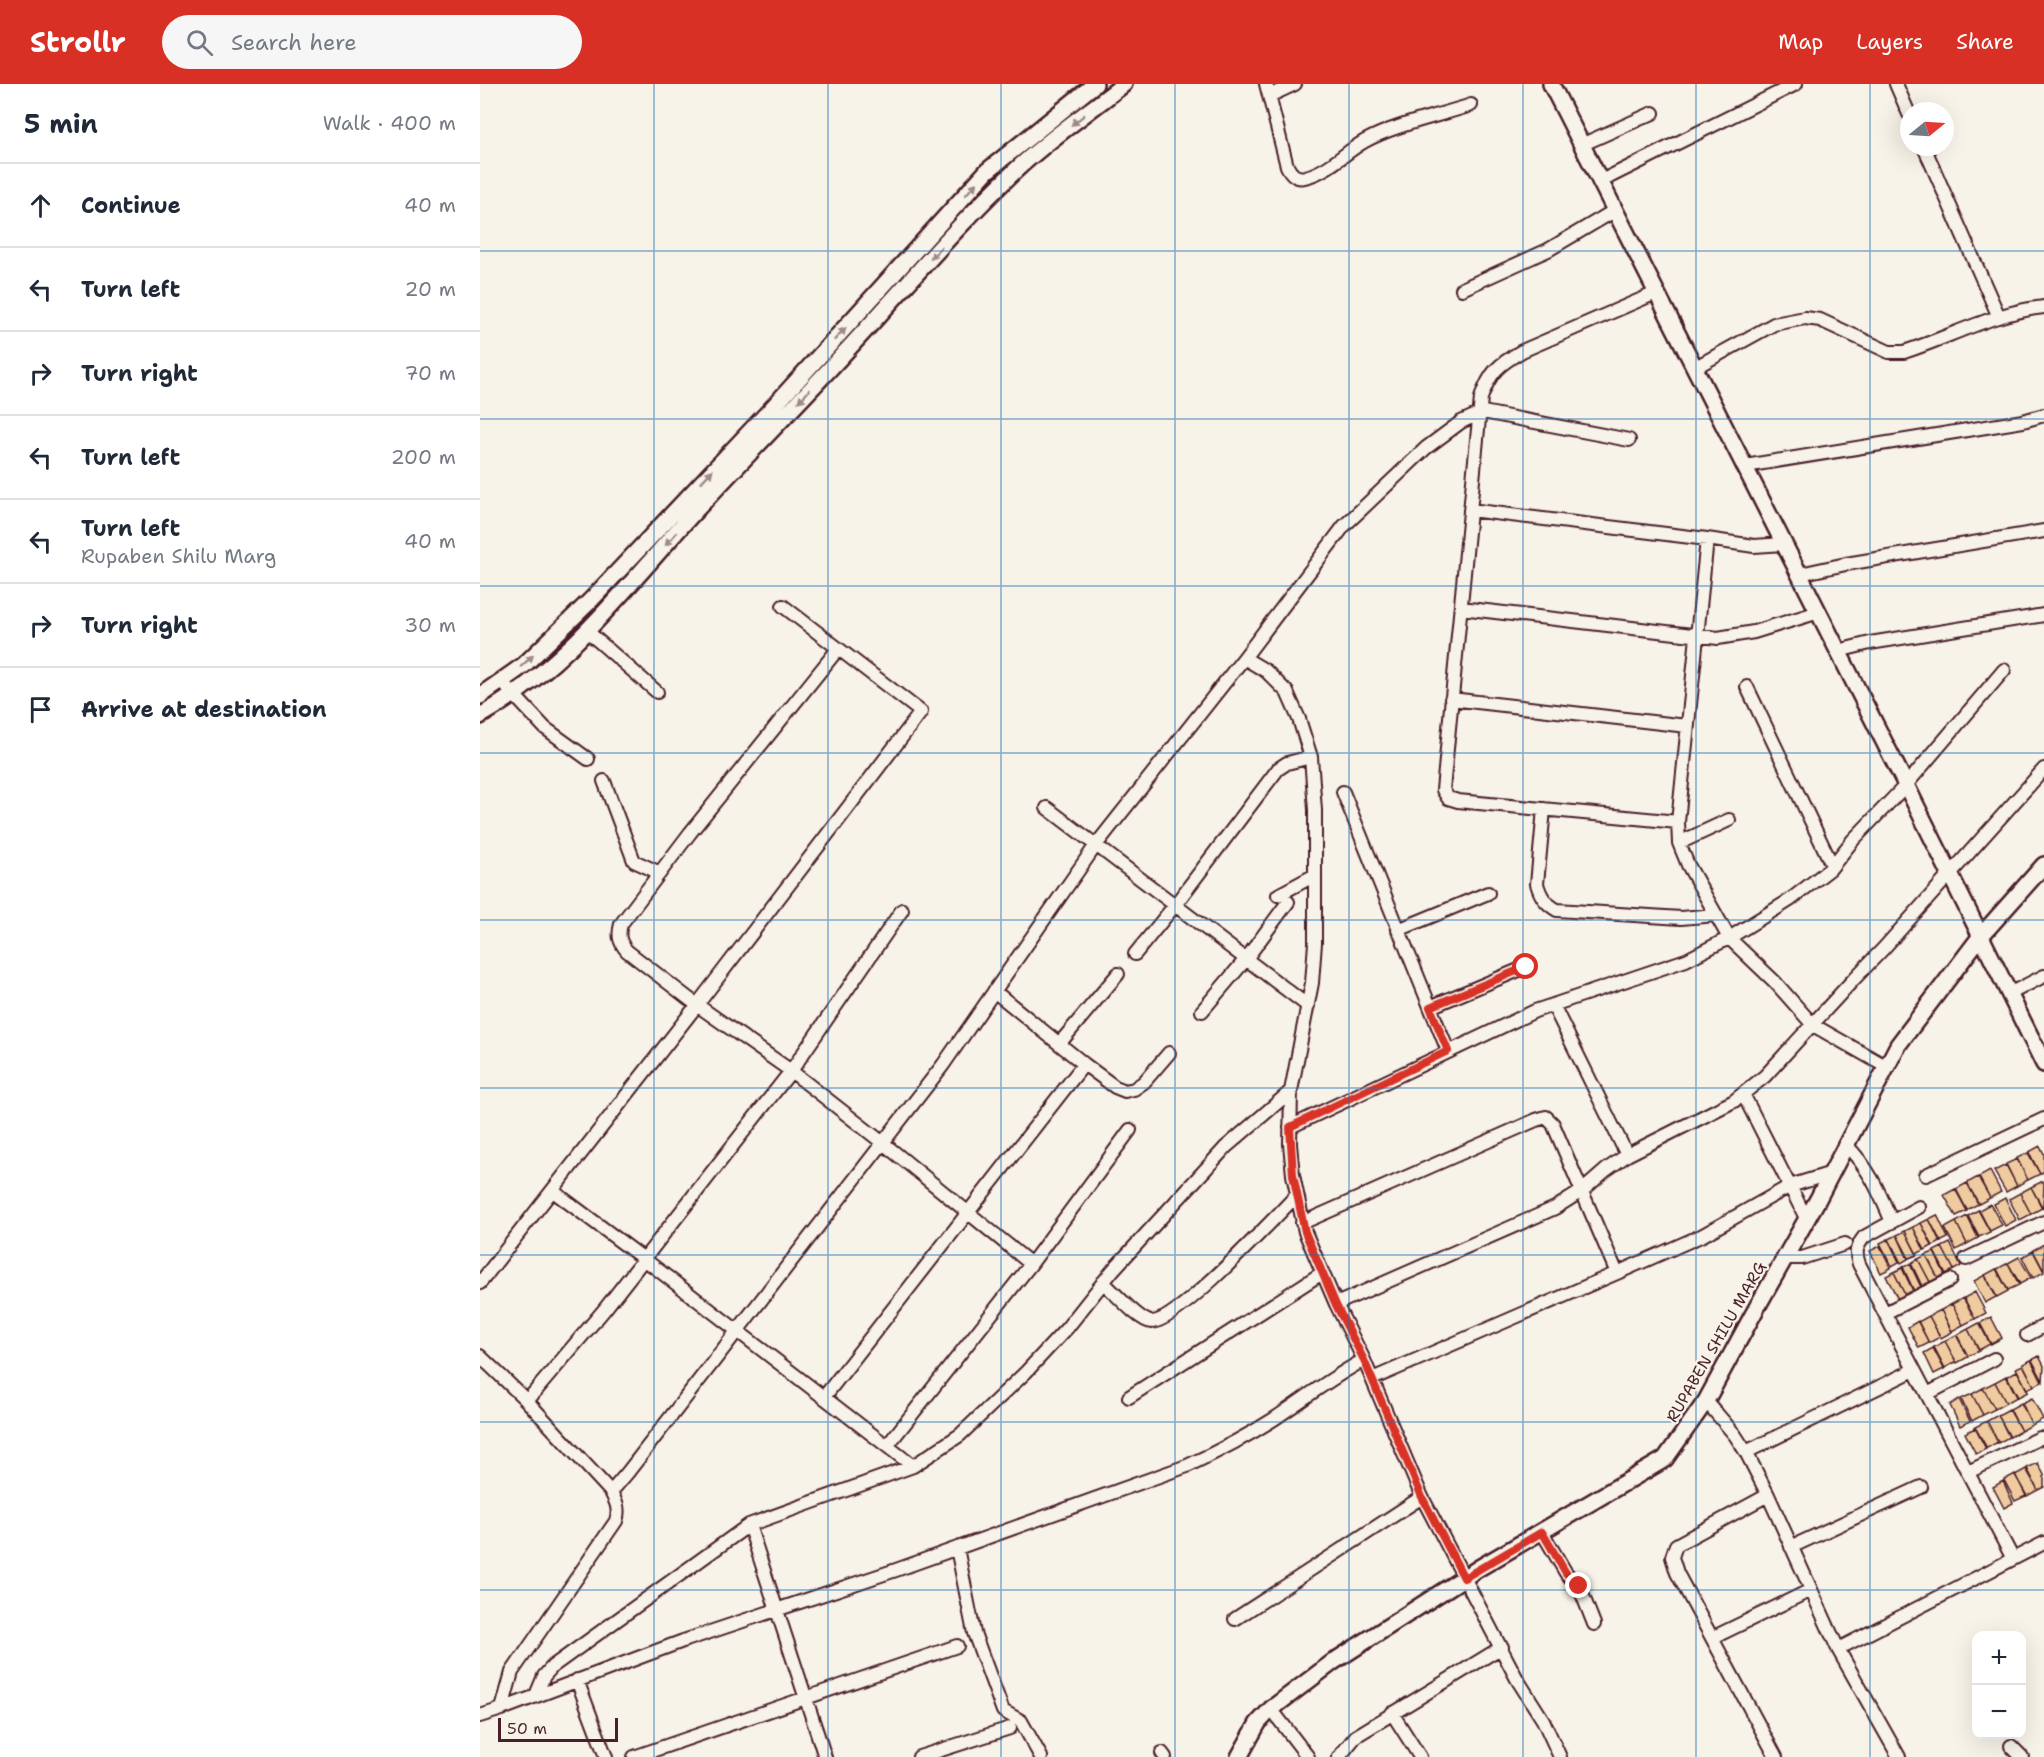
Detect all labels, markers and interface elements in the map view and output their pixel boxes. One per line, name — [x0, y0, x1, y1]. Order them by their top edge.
search box — [162, 15, 582, 69]
text: Strollr — [30, 23, 126, 61]
icon: search — [183, 26, 216, 59]
text: Search here — [231, 28, 357, 57]
text: Map — [1778, 28, 1823, 56]
text: Layers — [1856, 28, 1923, 56]
text: Share — [1956, 28, 2014, 56]
north arrow — [1900, 102, 1954, 156]
text: 5 min — [24, 106, 98, 141]
text: Walk · 400 m — [323, 110, 456, 136]
one-way arrow — [1070, 114, 1086, 127]
one-way arrow — [964, 182, 977, 197]
icon: ahead — [24, 189, 57, 222]
text: Continue — [81, 191, 181, 220]
text: 40 m — [404, 192, 456, 218]
one-way arrow — [929, 245, 943, 260]
icon: left — [24, 273, 57, 306]
text: Turn left — [81, 275, 180, 304]
text: 20 m — [405, 276, 456, 302]
one-way arrow — [833, 327, 846, 342]
icon: right — [24, 357, 57, 390]
text: Turn right — [81, 359, 198, 388]
text: 70 m — [404, 360, 456, 386]
one-way arrow — [797, 389, 811, 403]
icon: left — [24, 441, 57, 474]
text: Turn left — [81, 443, 180, 472]
text: 200 m — [391, 444, 456, 470]
one-way arrow — [700, 469, 714, 484]
text: Turn left — [81, 514, 180, 543]
icon: left — [24, 525, 57, 558]
text: 40 m — [404, 528, 456, 554]
one-way arrow — [665, 531, 678, 546]
text: Rupaben Shilu Marg — [81, 543, 276, 569]
icon: right — [24, 609, 57, 642]
text: Turn right — [81, 611, 198, 640]
text: 30 m — [404, 612, 456, 638]
one-way arrow — [519, 655, 534, 668]
icon: arrive — [24, 693, 57, 726]
text: Arrive at destination — [81, 695, 327, 724]
route start — [1512, 953, 1538, 979]
street label: RUPABEN SHILU MARG — [1661, 1258, 1771, 1426]
route end — [1565, 1572, 1591, 1598]
map controls — [1972, 1631, 2026, 1739]
button: + — [1972, 1631, 2026, 1685]
button: − — [1972, 1685, 2026, 1739]
scale bar — [498, 1715, 618, 1742]
text: 50 m — [507, 1718, 547, 1739]

